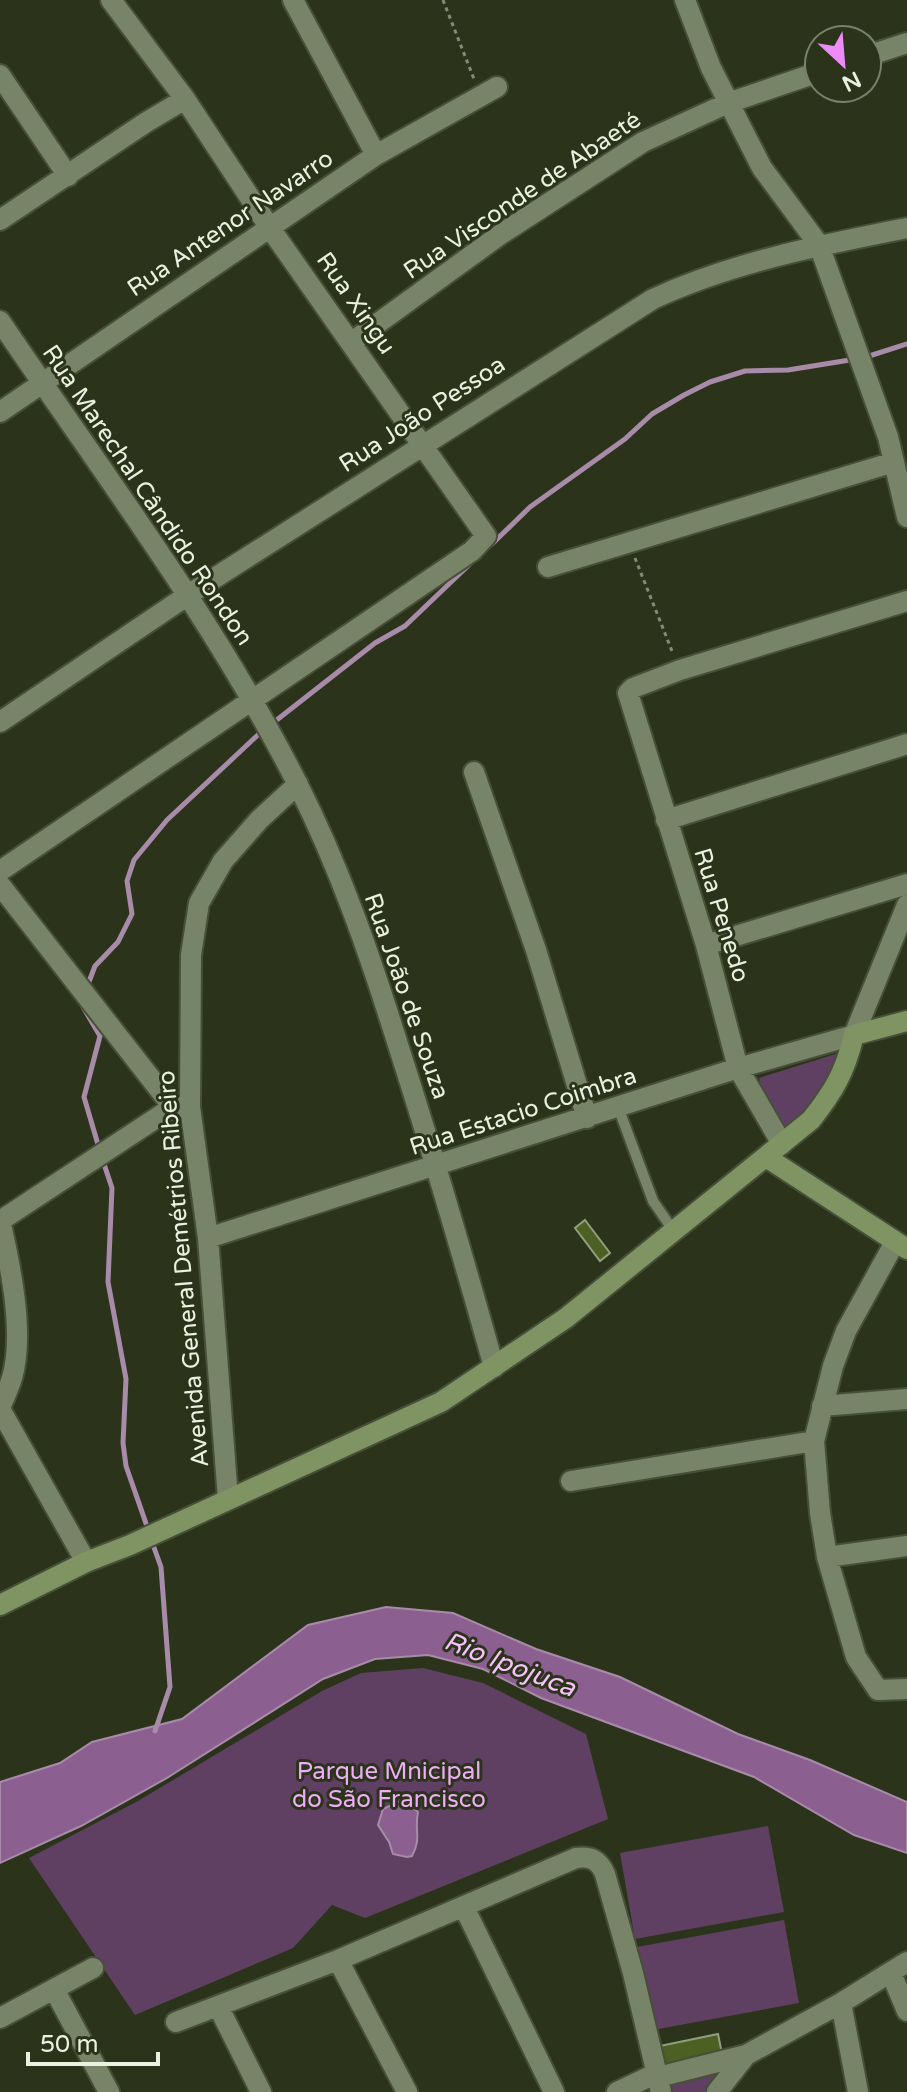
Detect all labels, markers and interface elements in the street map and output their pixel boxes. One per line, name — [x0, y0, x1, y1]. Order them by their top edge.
north arrow — [803, 24, 883, 104]
text: N — [838, 66, 865, 97]
street label: Rua Visconde de Abaeté — [398, 105, 646, 286]
street label: Rua Antenor Navarro — [122, 144, 339, 303]
street label: Rua Xingu — [310, 247, 401, 360]
street label: Rua Marechal Cândido Rondon — [36, 340, 259, 651]
street label: Rua João Pessoa — [334, 350, 511, 479]
street label: Rua Penedo — [687, 845, 756, 986]
street label: Rua João de Souza — [358, 889, 455, 1103]
street label: Rua Estacio Coimbra — [406, 1061, 640, 1162]
street label: Avenida General Demétrios Ribeiro — [152, 1069, 215, 1469]
water label: Rio Ipojuca — [440, 1625, 581, 1704]
park label: Parque Mnicipal do São Francisco — [292, 1757, 486, 1814]
scale bar — [28, 2016, 158, 2066]
text: 50 m — [40, 2030, 98, 2059]

